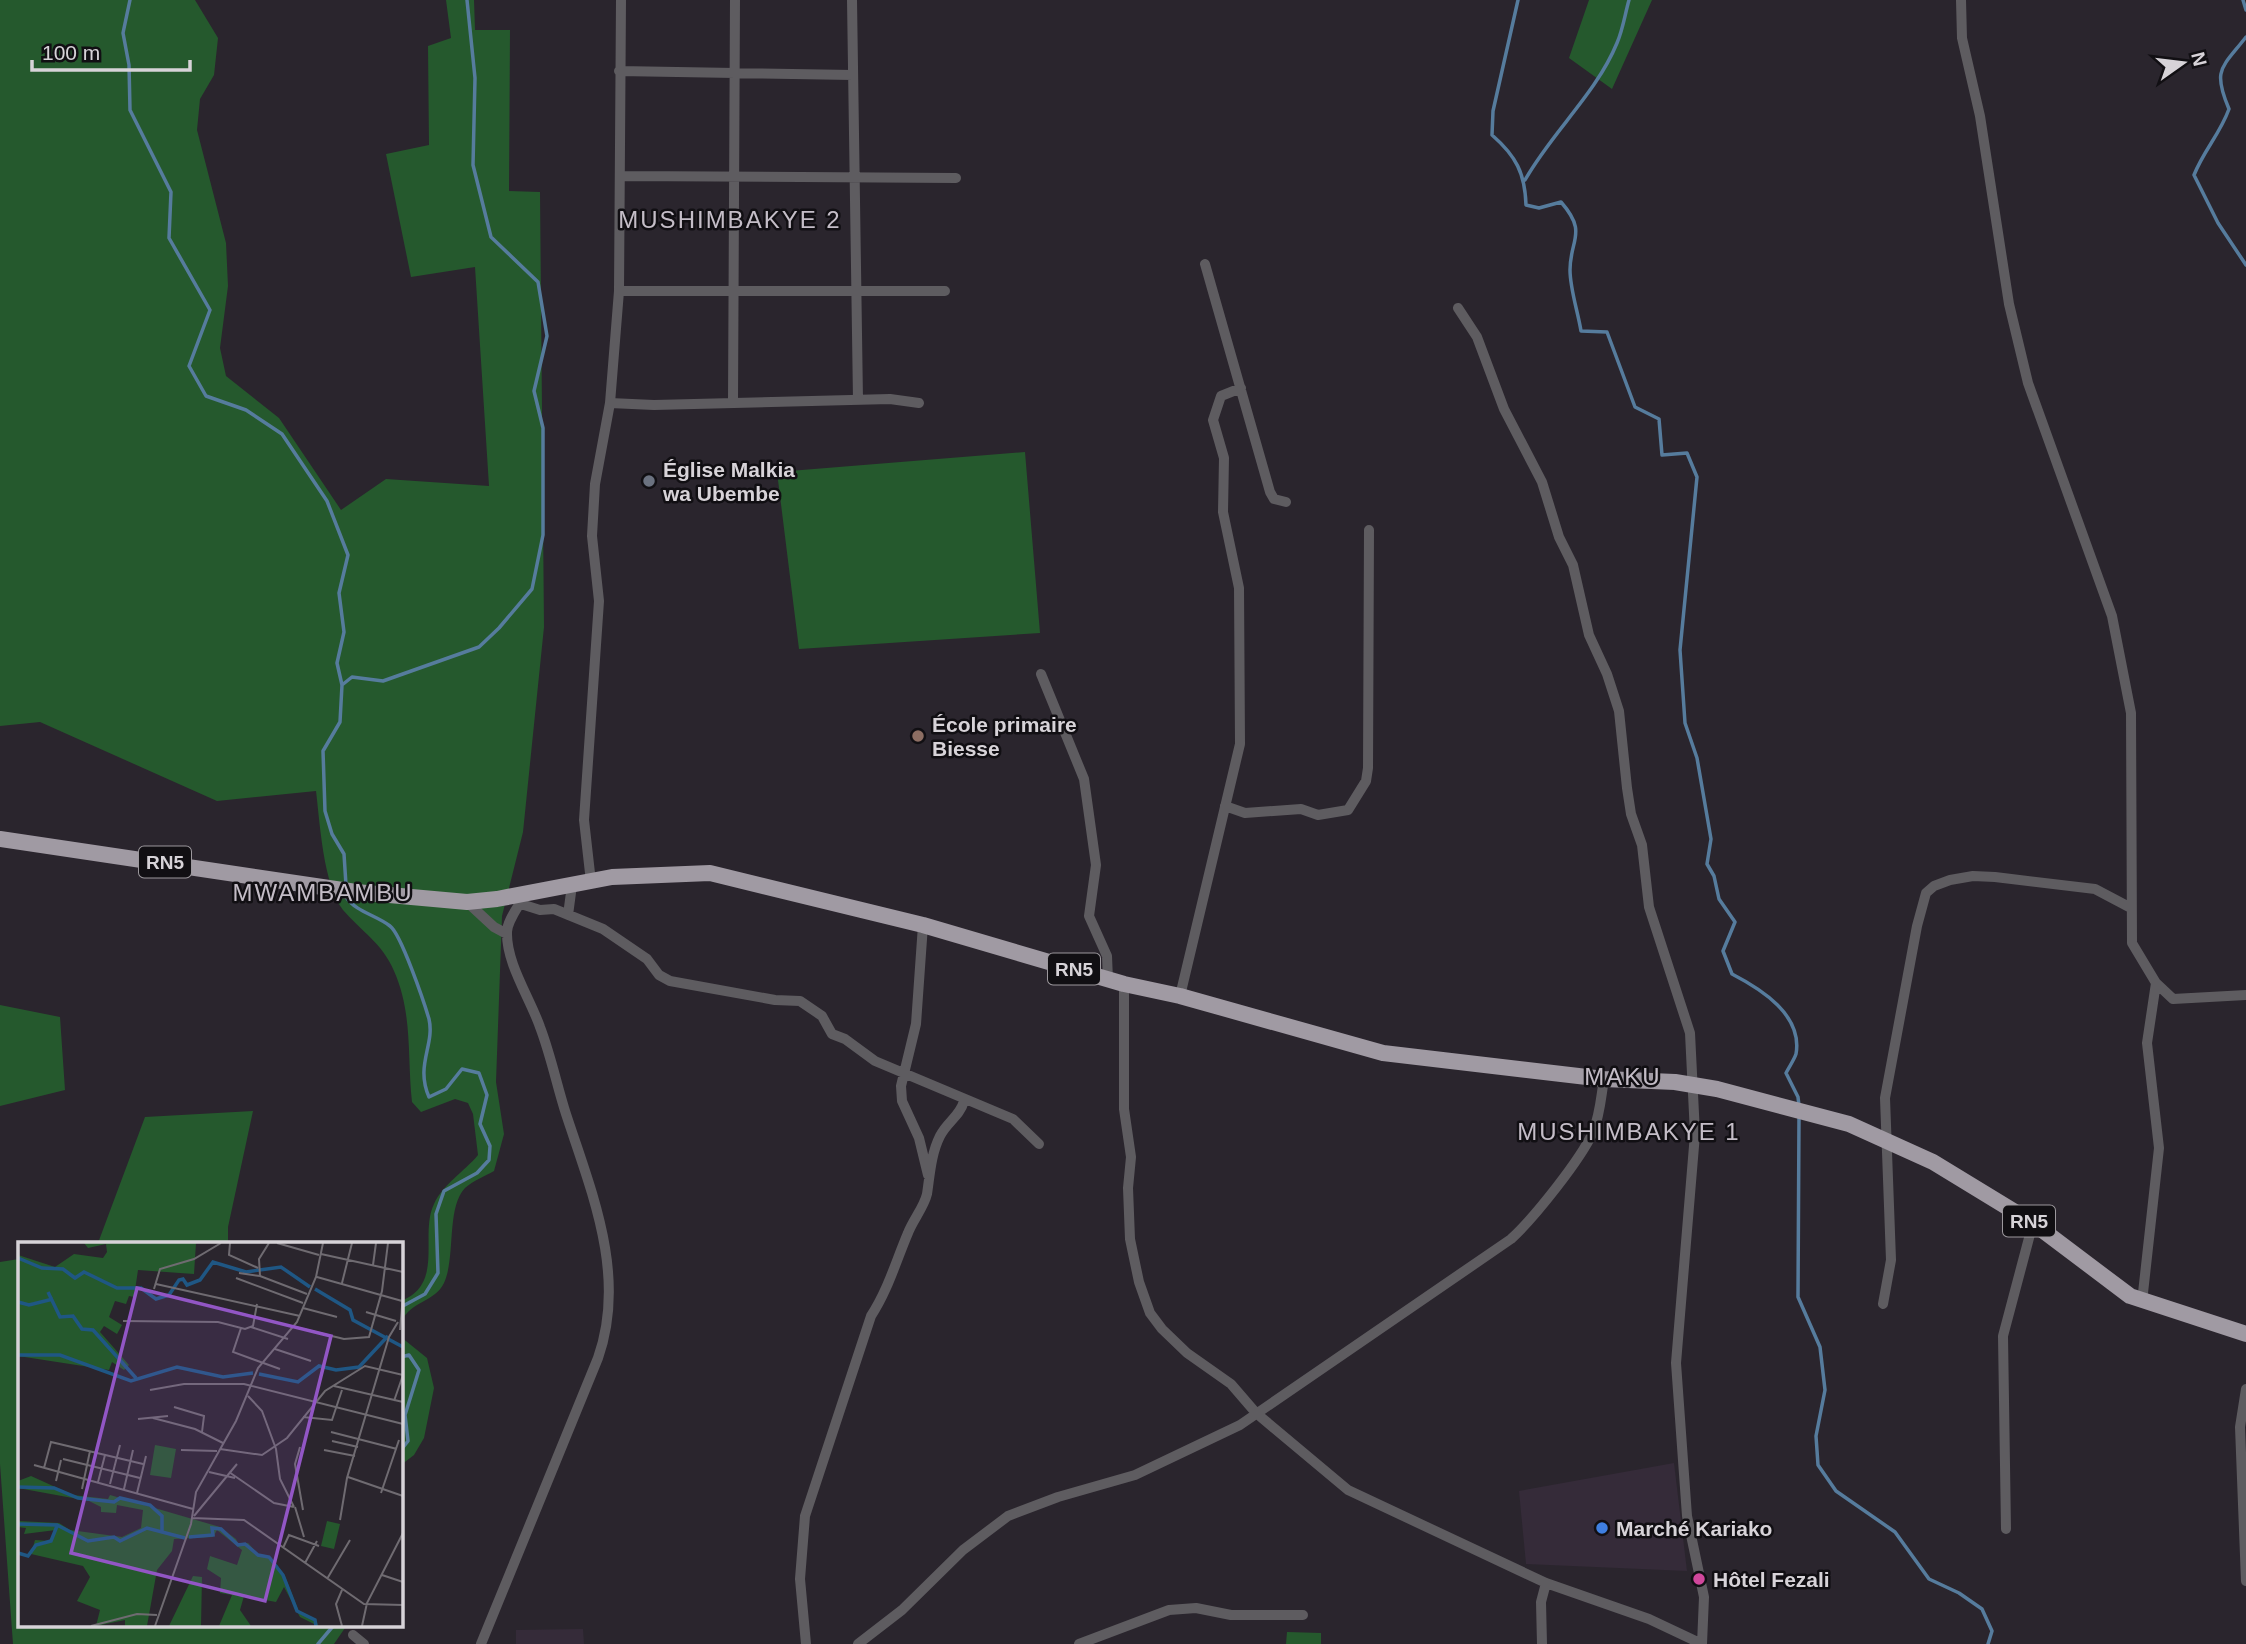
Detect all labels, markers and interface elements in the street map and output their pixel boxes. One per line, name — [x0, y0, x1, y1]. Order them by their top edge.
scale bar — [32, 28, 189, 72]
north arrow — [2148, 28, 2218, 98]
text: 100 m — [42, 41, 100, 64]
text: N — [2187, 50, 2211, 68]
district label: MUSHIMBAKYE 2 — [618, 206, 842, 233]
place label: Église Malkia wa Ubembe — [662, 458, 795, 505]
marker: Église Malkia wa Ubembe — [641, 473, 657, 489]
place label: École primaire Biesse — [932, 713, 1077, 760]
marker: École primaire Biesse — [910, 728, 926, 744]
road number: RN5 — [139, 846, 191, 877]
district label: MWAMBAMBU — [232, 879, 414, 906]
road number: RN5 — [1048, 953, 1100, 984]
district label: MAKU — [1584, 1063, 1662, 1090]
district label: MUSHIMBAKYE 1 — [1517, 1118, 1741, 1145]
road number: RN5 — [2003, 1205, 2055, 1236]
inset map — [18, 1242, 402, 1626]
place label: Marché Kariako — [1616, 1517, 1772, 1540]
marker: Marché Kariako — [1594, 1520, 1610, 1536]
place label: Hôtel Fezali — [1713, 1568, 1830, 1591]
marker: Hôtel Fezali — [1691, 1571, 1707, 1587]

